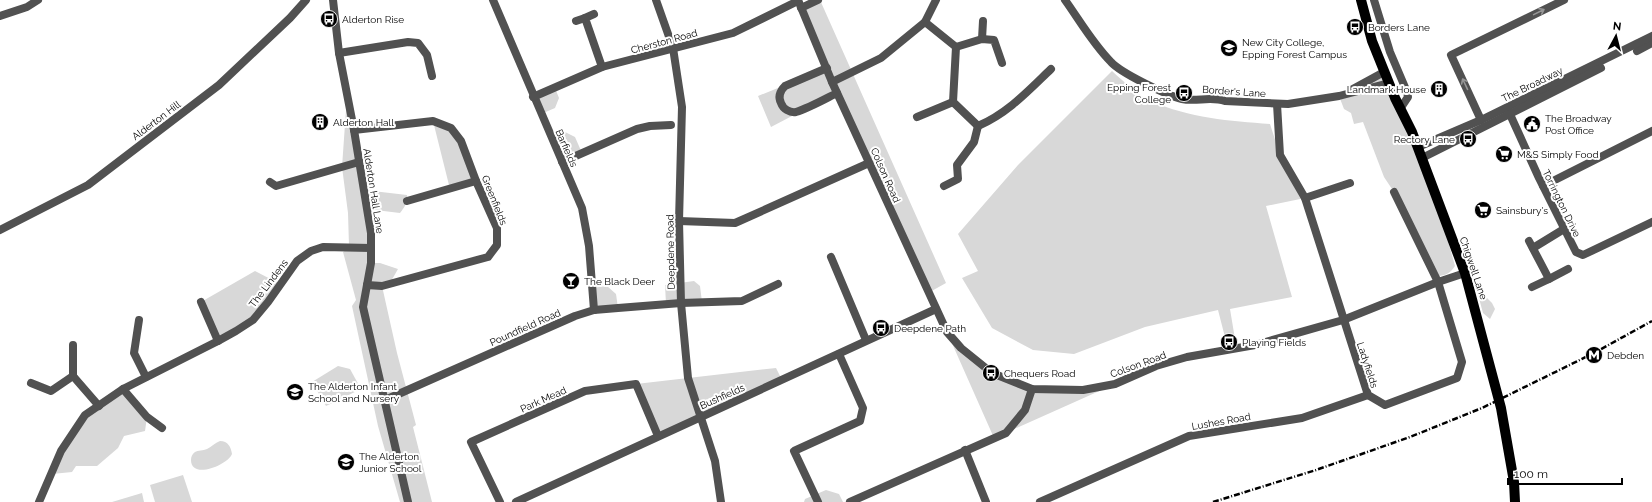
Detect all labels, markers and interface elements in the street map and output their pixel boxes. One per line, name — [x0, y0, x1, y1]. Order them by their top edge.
one-way arrow — [1533, 8, 1545, 15]
bus stop icon: Alderton Rise — [319, 9, 339, 29]
place label: Alderton Rise — [342, 14, 404, 25]
north arrow — [1596, 16, 1636, 56]
bus stop icon: Borders Lane — [1345, 17, 1365, 37]
text: N — [1612, 20, 1622, 34]
place label: Borders Lane — [1368, 22, 1430, 33]
street label: Cherston Road — [630, 27, 699, 56]
place label: New City College, Epping Forest Campus — [1242, 37, 1347, 60]
school or university icon: New City College, Epping Forest Campus — [1219, 38, 1239, 58]
street label: The Broadway — [1500, 65, 1565, 104]
building icon: Landmark House — [1429, 79, 1449, 99]
one-way arrow — [1461, 79, 1468, 91]
place label: Epping Forest College — [1107, 82, 1172, 105]
bus stop icon: Epping Forest College — [1174, 83, 1194, 103]
street label: Border's Lane — [1202, 84, 1266, 99]
place label: Landmark House — [1347, 84, 1426, 95]
street label: Alderton Hill — [130, 98, 183, 142]
building icon: Alderton Hall — [310, 112, 330, 132]
place label: The Broadway Post Office — [1545, 113, 1612, 136]
public building icon: The Broadway Post Office — [1522, 114, 1542, 134]
place label: Alderton Hall — [333, 117, 394, 128]
street label: Barfields — [553, 128, 580, 169]
bus stop icon: Rectory Lane — [1458, 129, 1478, 149]
place label: Rectory Lane — [1394, 134, 1455, 145]
supermarket icon: M&S Simply Food — [1494, 144, 1514, 164]
street label: Colson Road — [869, 146, 903, 204]
street label: Alderton Hall Lane — [361, 148, 386, 235]
place label: M&S Simply Food — [1517, 149, 1599, 160]
street label: Torrington Drive — [1540, 168, 1583, 239]
street label: Greenfields — [480, 174, 510, 227]
supermarket icon: Sainsbury's — [1473, 200, 1493, 220]
place label: Sainsbury's — [1496, 205, 1548, 216]
street label: Deepdene Road — [664, 214, 677, 290]
street label: Chigwell Lane — [1458, 235, 1489, 301]
street label: The Lindens — [247, 257, 290, 309]
bar icon: The Black Deer — [561, 271, 581, 291]
place label: The Black Deer — [584, 276, 655, 287]
street label: Poundfield Road — [488, 307, 562, 348]
bus stop icon: Deepdene Path — [871, 318, 891, 338]
place label: Deepdene Path — [894, 323, 966, 334]
bus stop icon: Playing Fields — [1219, 332, 1239, 352]
place label: Playing Fields — [1242, 337, 1306, 348]
street label: Ladyfields — [1355, 341, 1380, 390]
metro station icon: Debden — [1584, 345, 1604, 365]
street label: Colson Road — [1109, 349, 1168, 380]
place label: Debden — [1607, 350, 1644, 361]
bus stop icon: Chequers Road — [981, 363, 1001, 383]
place label: Chequers Road — [1004, 368, 1075, 379]
place label: The Alderton Infant School and Nursery — [308, 381, 400, 404]
school or university icon: The Alderton Infant School and Nursery — [285, 382, 305, 402]
street label: Bushfields — [698, 382, 746, 411]
street label: Park Mead — [518, 384, 568, 414]
street label: Lushes Road — [1191, 411, 1251, 432]
place label: The Alderton Junior School — [359, 451, 422, 474]
school or university icon: The Alderton Junior School — [336, 452, 356, 472]
scale bar — [1508, 460, 1622, 486]
text: 100 m — [1514, 467, 1548, 481]

